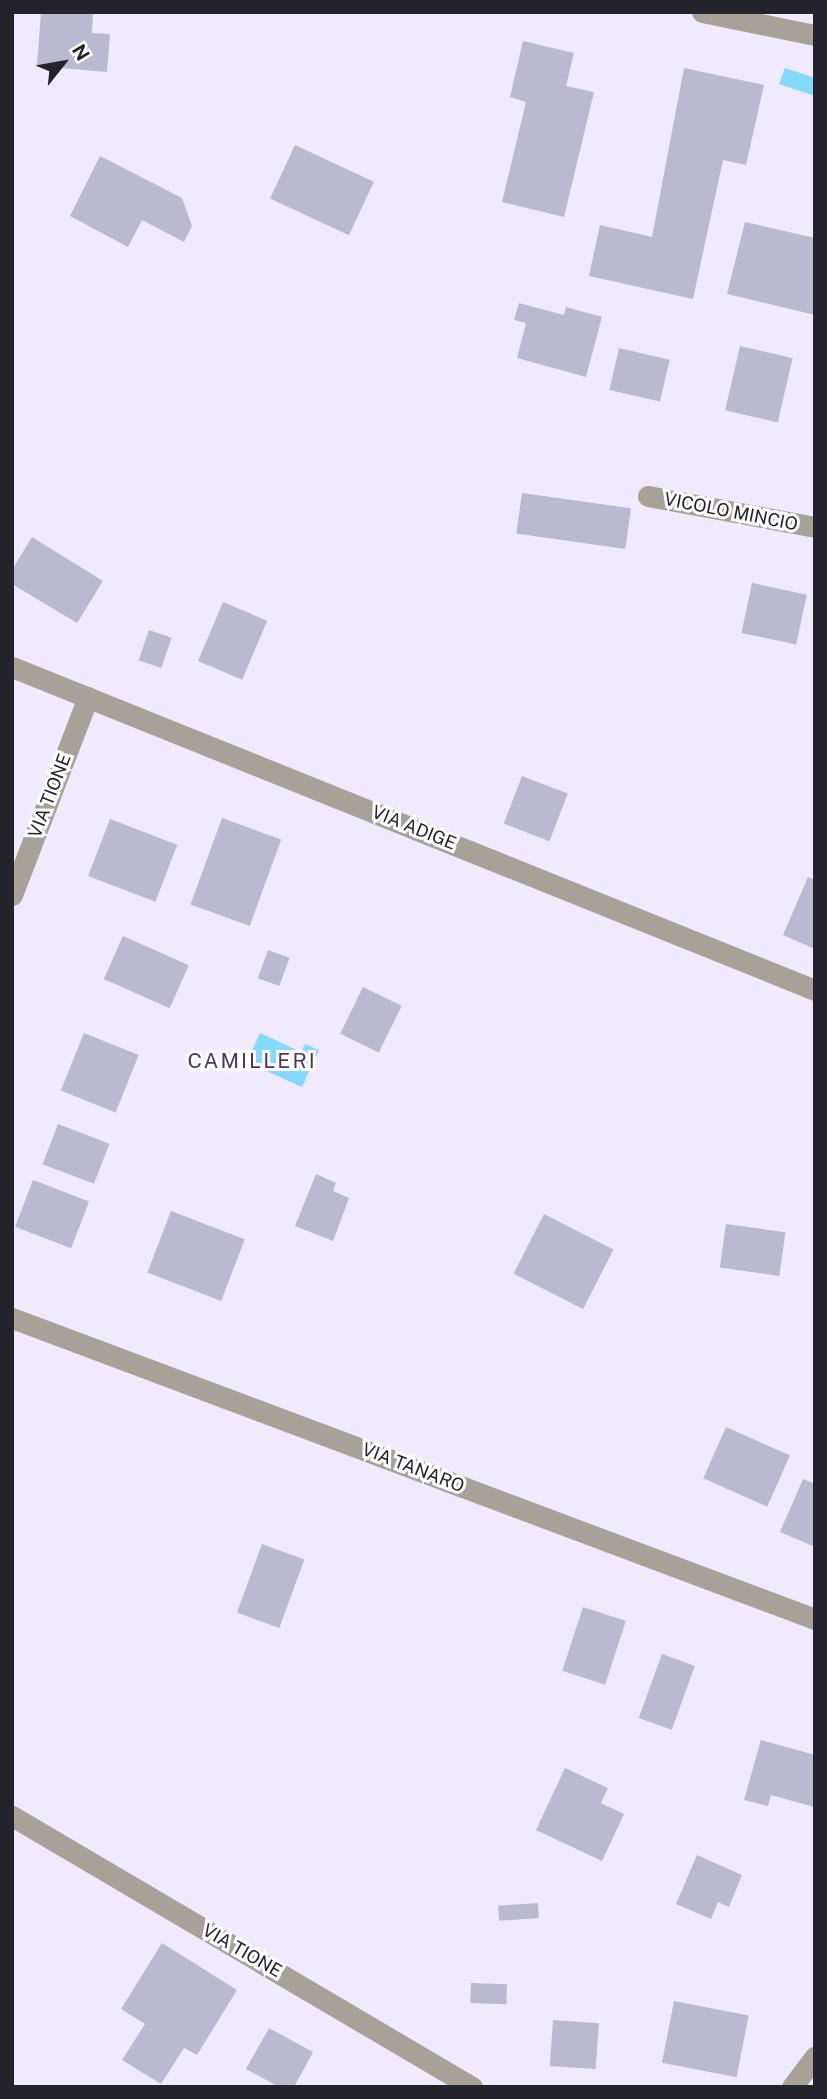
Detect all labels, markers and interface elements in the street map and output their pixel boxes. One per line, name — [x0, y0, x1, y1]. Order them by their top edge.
north arrow — [28, 28, 98, 98]
text: N — [68, 40, 94, 64]
street label: VICOLO MINCIO — [662, 488, 800, 536]
street label: VIA TIONE — [24, 751, 76, 841]
street label: VIA ADIGE — [369, 801, 459, 855]
district label: CAMILLERI — [189, 1048, 315, 1074]
street label: VIA TANARO — [359, 1439, 467, 1497]
street label: VIA TIONE — [198, 1920, 286, 1982]

